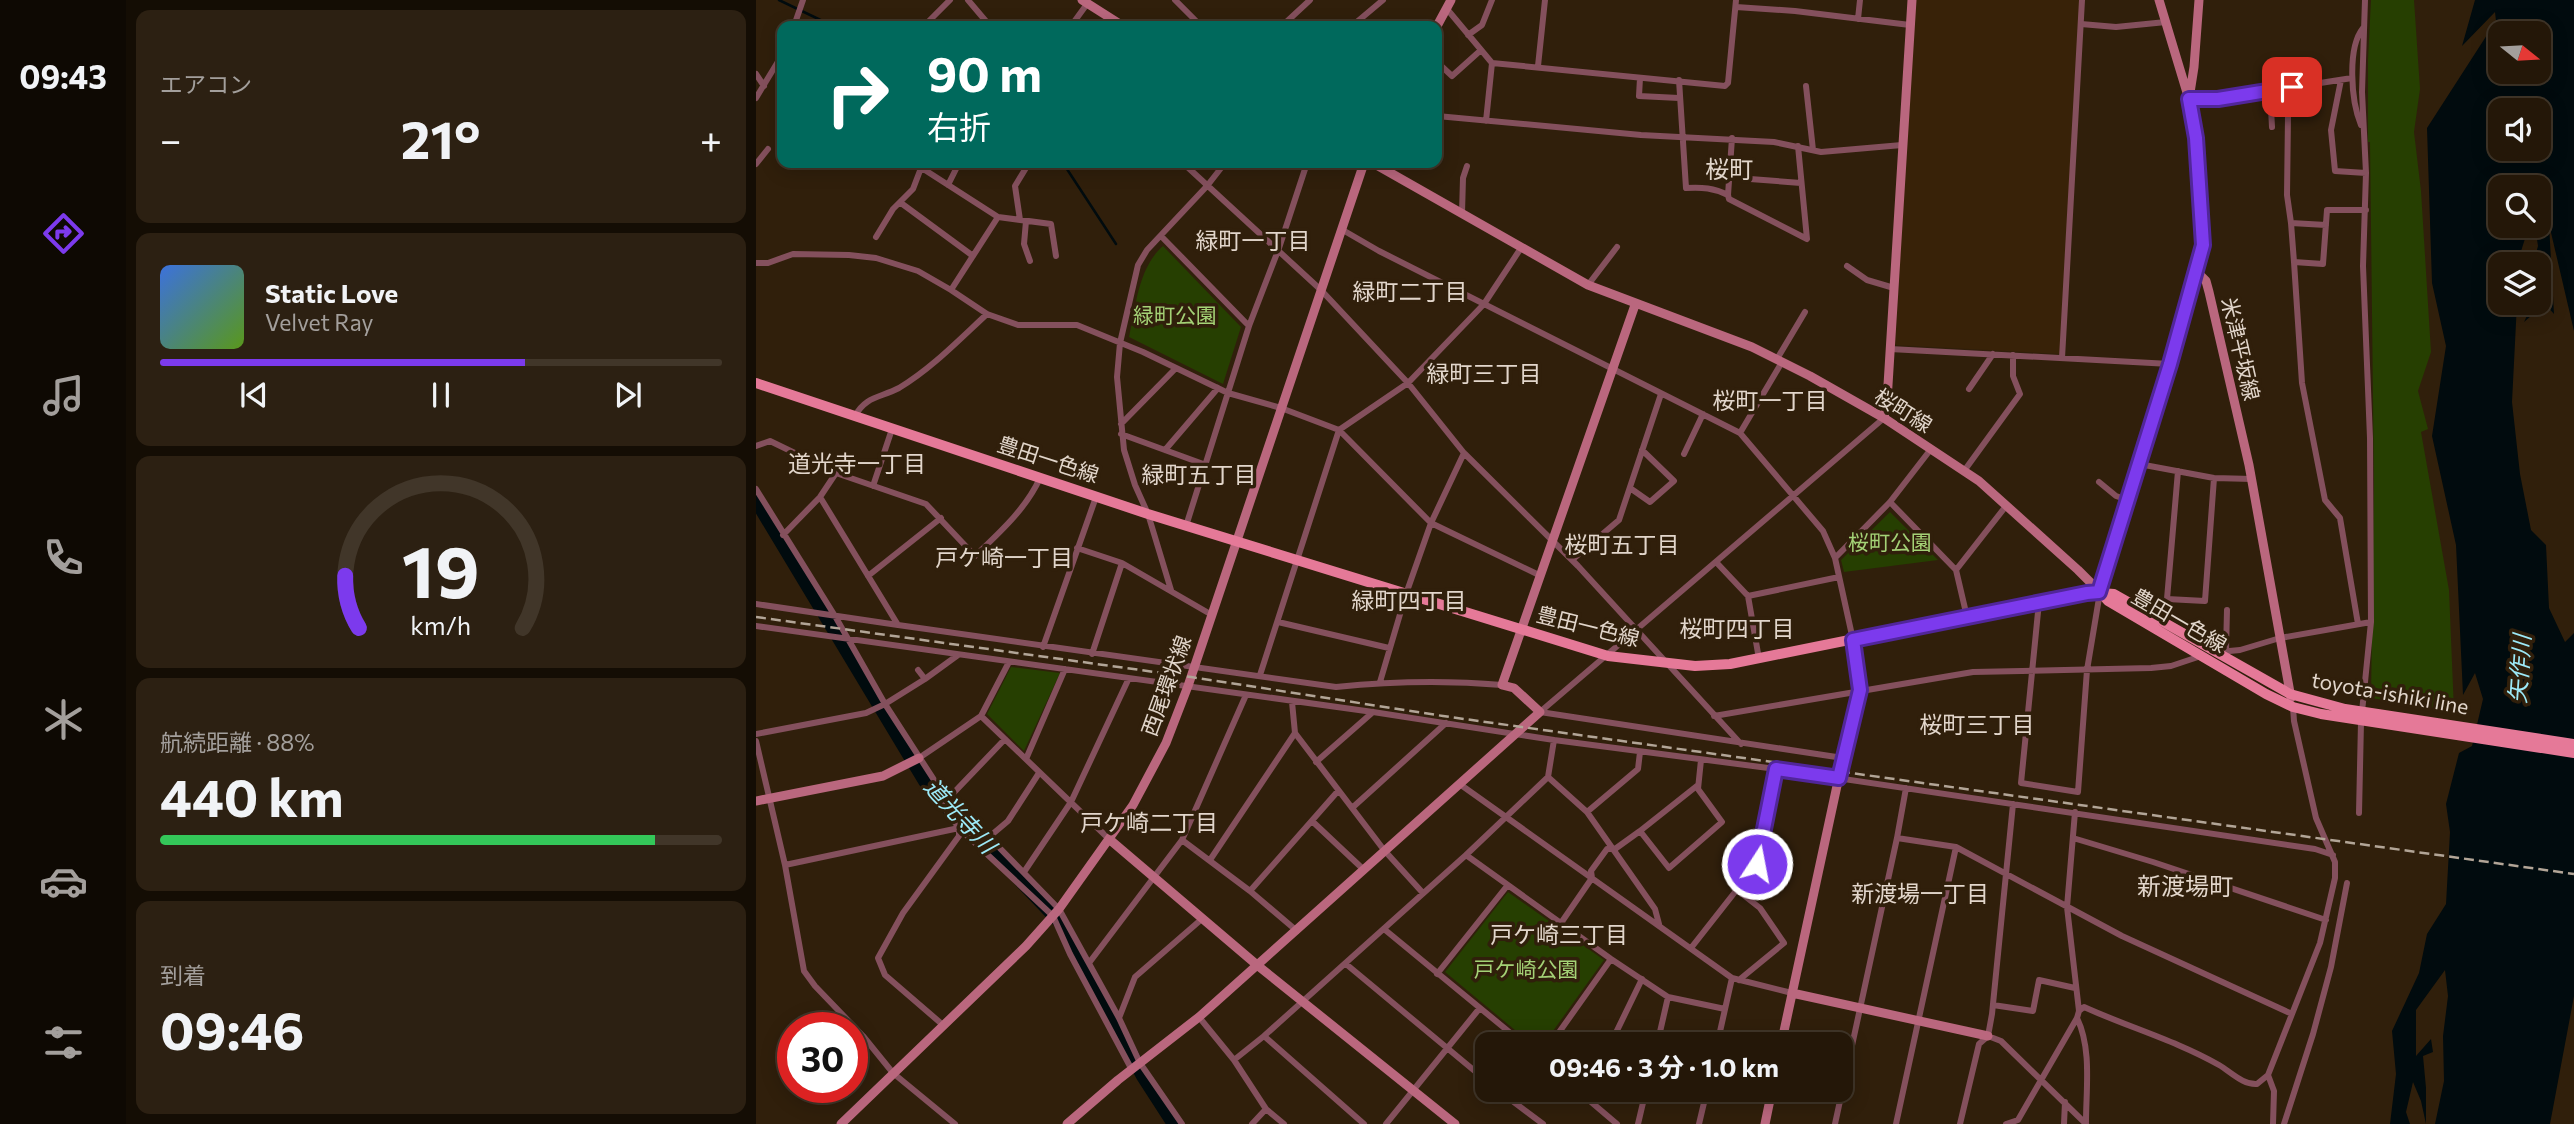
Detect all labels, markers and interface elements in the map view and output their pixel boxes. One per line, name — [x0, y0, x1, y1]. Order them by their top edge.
north arrow — [2488, 21, 2552, 84]
map controls — [2488, 21, 2551, 315]
text: 90 m — [927, 42, 1042, 102]
icon: right — [812, 49, 903, 140]
text: 09:43 — [19, 56, 107, 96]
pin — [2262, 57, 2322, 117]
icon: arrive — [2273, 68, 2311, 106]
text: エアコン — [160, 70, 252, 98]
button: sound — [2488, 98, 2551, 161]
text: 21° — [401, 106, 480, 170]
text: 右折 — [927, 106, 991, 146]
text: − — [160, 115, 182, 162]
text: + — [700, 115, 722, 162]
district label: 桜町 — [1705, 154, 1753, 183]
button: search — [2488, 175, 2551, 238]
icon: directions — [39, 209, 88, 258]
district label: 緑町一丁目 — [1196, 226, 1311, 254]
button: layers — [2488, 252, 2551, 315]
text: Static Love — [265, 277, 398, 308]
district label: 緑町二丁目 — [1353, 277, 1468, 305]
street label: 米津平坂線 — [2217, 295, 2265, 403]
park label: 緑町公園 — [1133, 302, 1217, 327]
text: Velvet Ray — [265, 308, 373, 336]
district label: 緑町三丁目 — [1427, 359, 1542, 387]
icon: music — [39, 371, 88, 420]
icon: previous — [235, 376, 273, 414]
icon: pause — [422, 376, 460, 414]
icon: next — [609, 376, 647, 414]
street label: 桜町線 — [1870, 382, 1937, 437]
district label: 桜町一丁目 — [1713, 386, 1828, 414]
street label: 豊田一色線 — [995, 430, 1102, 487]
district label: 道光寺一丁目 — [788, 449, 926, 477]
district label: 緑町五丁目 — [1142, 460, 1257, 488]
text: 19 — [402, 524, 480, 613]
park label: 桜町公園 — [1848, 529, 1932, 554]
district label: 桜町五丁目 — [1565, 530, 1680, 558]
icon: phone — [39, 533, 88, 582]
district label: 戸ケ崎一丁目 — [935, 543, 1073, 571]
street label: 豊田一色線 — [2128, 583, 2231, 657]
district label: 緑町四丁目 — [1352, 586, 1467, 614]
street label: 豊田一色線 — [1534, 601, 1642, 650]
text: km/h — [411, 610, 471, 640]
district label: 桜町四丁目 — [1680, 614, 1795, 642]
water label: 矢作川 — [2503, 631, 2536, 704]
street label: 西尾環状線 — [1136, 632, 1195, 739]
street label: toyota-ishiki line — [2310, 666, 2471, 719]
icon: climate — [39, 695, 88, 744]
district label: 桜町三丁目 — [1920, 710, 2035, 738]
text: 航続距離 · 88% — [160, 728, 314, 756]
text: 440 km — [160, 764, 344, 828]
water label: 道光寺川 — [919, 772, 1004, 861]
district label: 戸ケ崎二丁目 — [1080, 808, 1218, 836]
position arrow — [1720, 827, 1794, 901]
icon: car — [39, 857, 88, 906]
district label: 新渡場町 — [2137, 871, 2233, 900]
district label: 新渡場一丁目 — [1851, 879, 1989, 907]
district label: 戸ケ崎三丁目 — [1490, 920, 1628, 948]
park label: 戸ケ崎公園 — [1474, 956, 1579, 981]
text: 到着 — [160, 961, 206, 989]
text: 09:46 — [160, 997, 304, 1061]
speed limit sign: 30 — [777, 1012, 868, 1103]
icon: filters — [39, 1018, 88, 1067]
text: 09:46 · 3 分 · 1.0 km — [1549, 1051, 1779, 1082]

